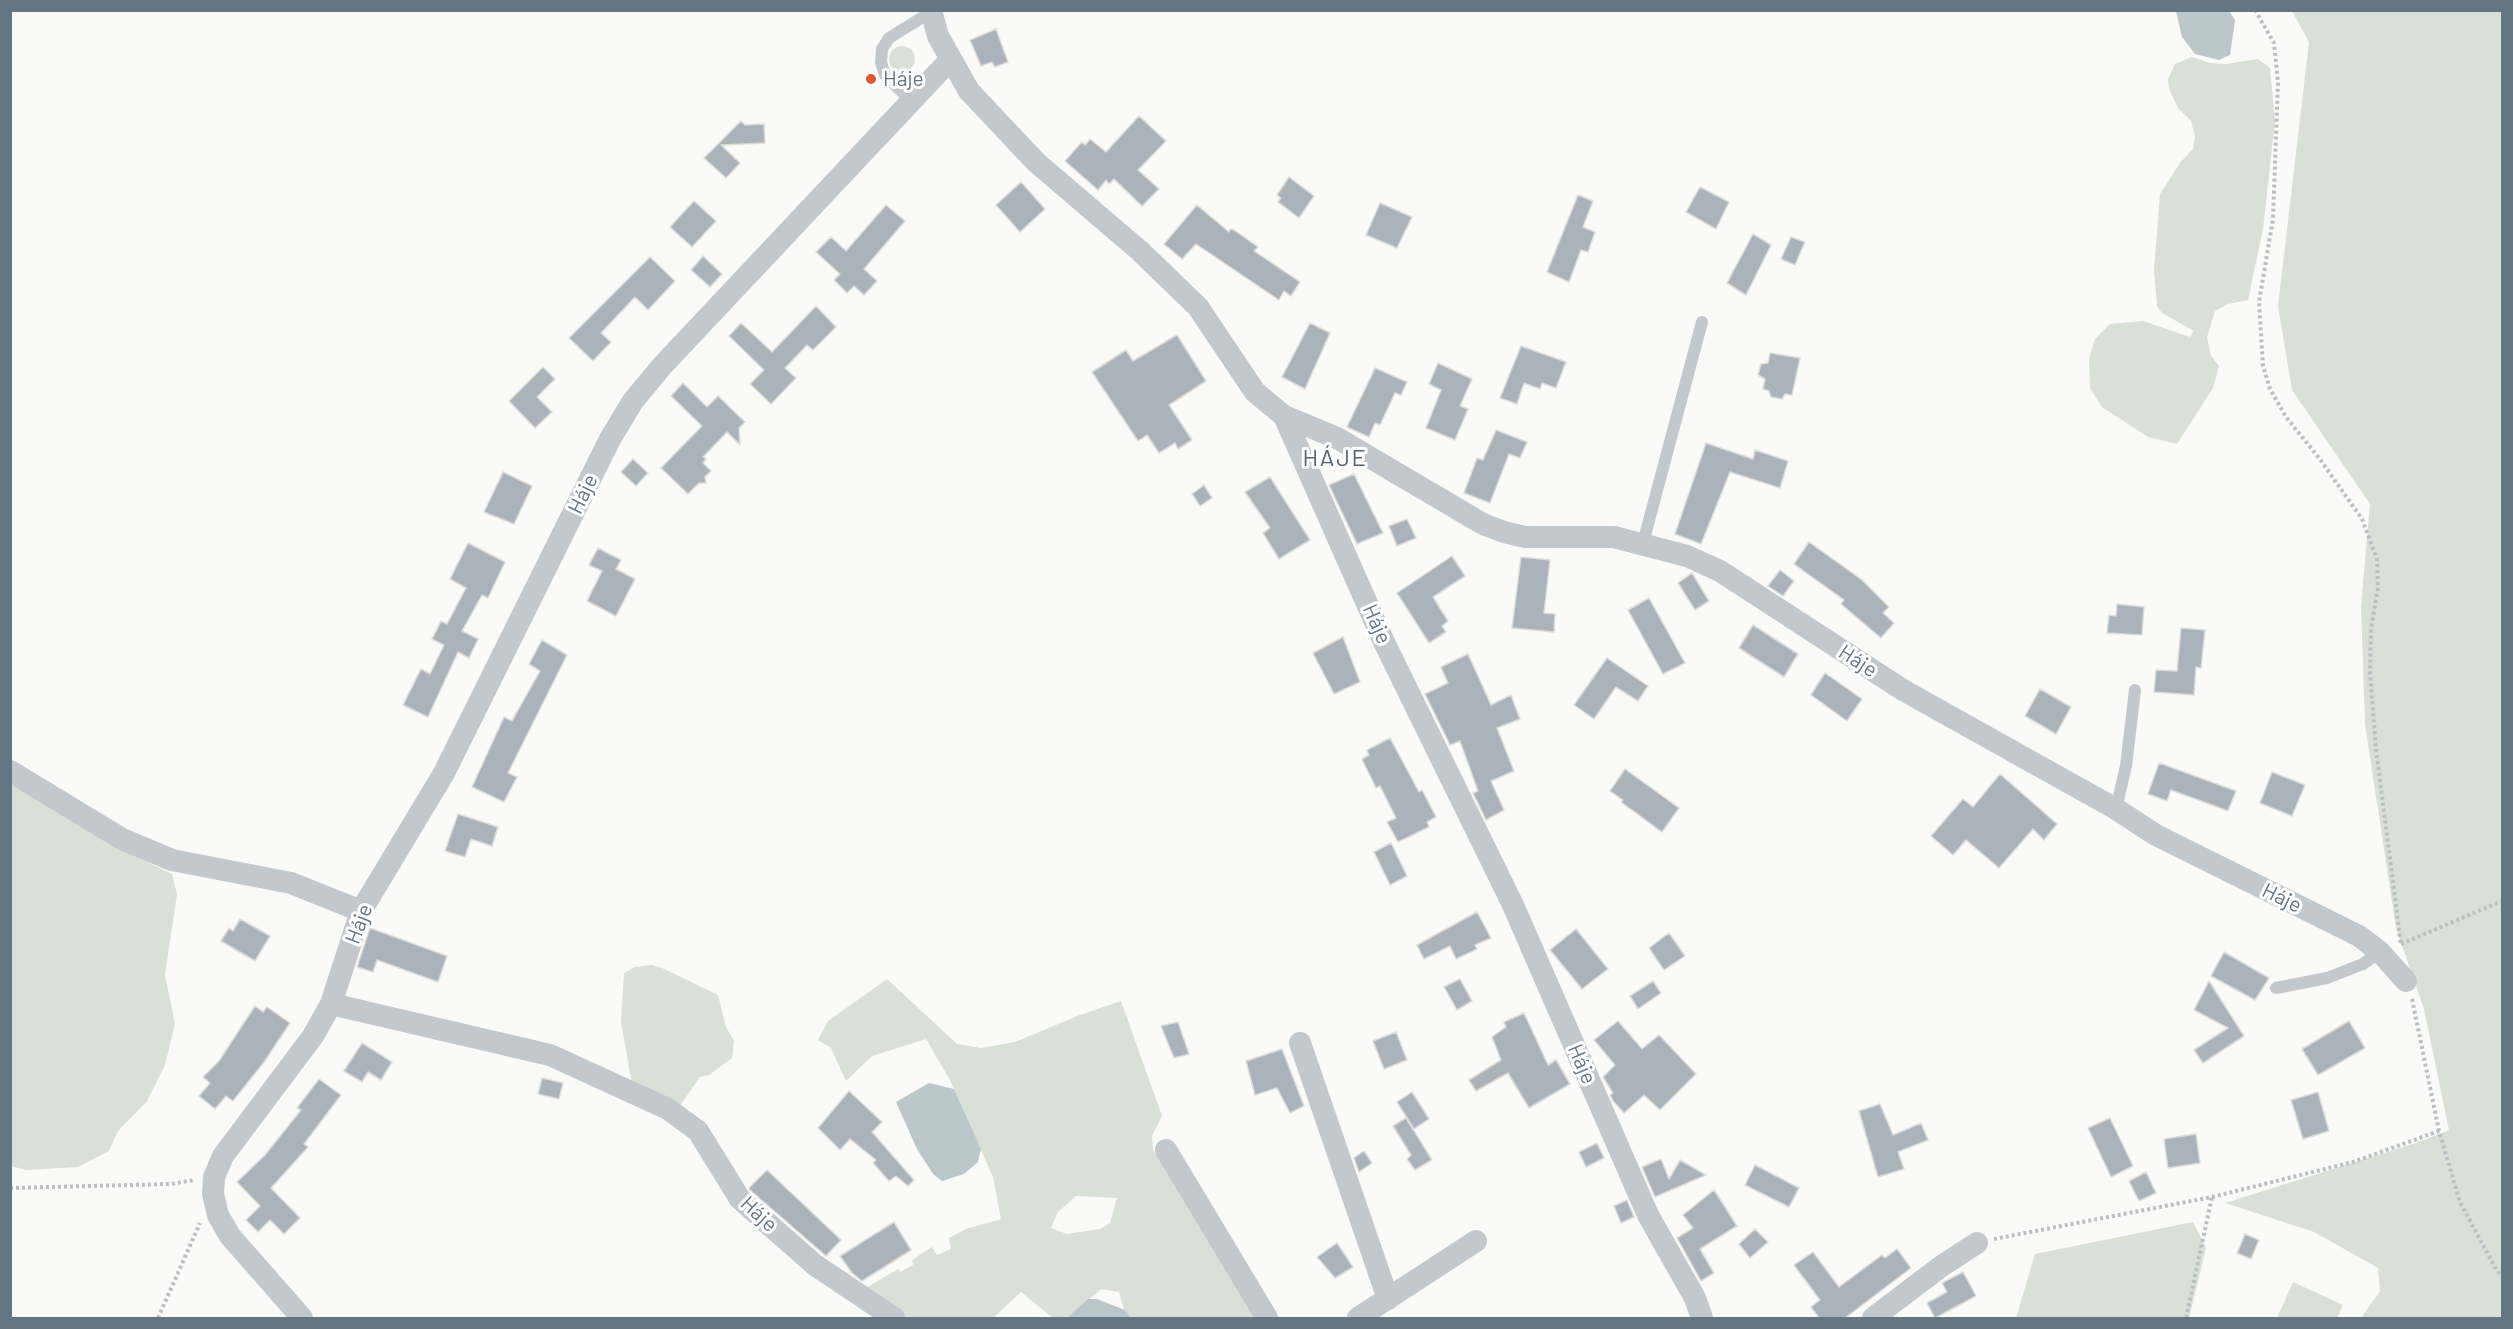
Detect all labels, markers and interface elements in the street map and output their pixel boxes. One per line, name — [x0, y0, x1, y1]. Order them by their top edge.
place label: Háje — [883, 66, 924, 92]
marker: Háje — [864, 72, 878, 86]
district label: HÁJE — [1302, 444, 1368, 472]
street label: Háje — [563, 470, 603, 518]
street label: Háje — [1357, 600, 1397, 648]
street label: Háje — [1834, 639, 1882, 683]
street label: Háje — [2258, 878, 2306, 918]
street label: Háje — [340, 900, 378, 948]
street label: Háje — [1562, 1040, 1602, 1088]
street label: Háje — [735, 1191, 783, 1237]

